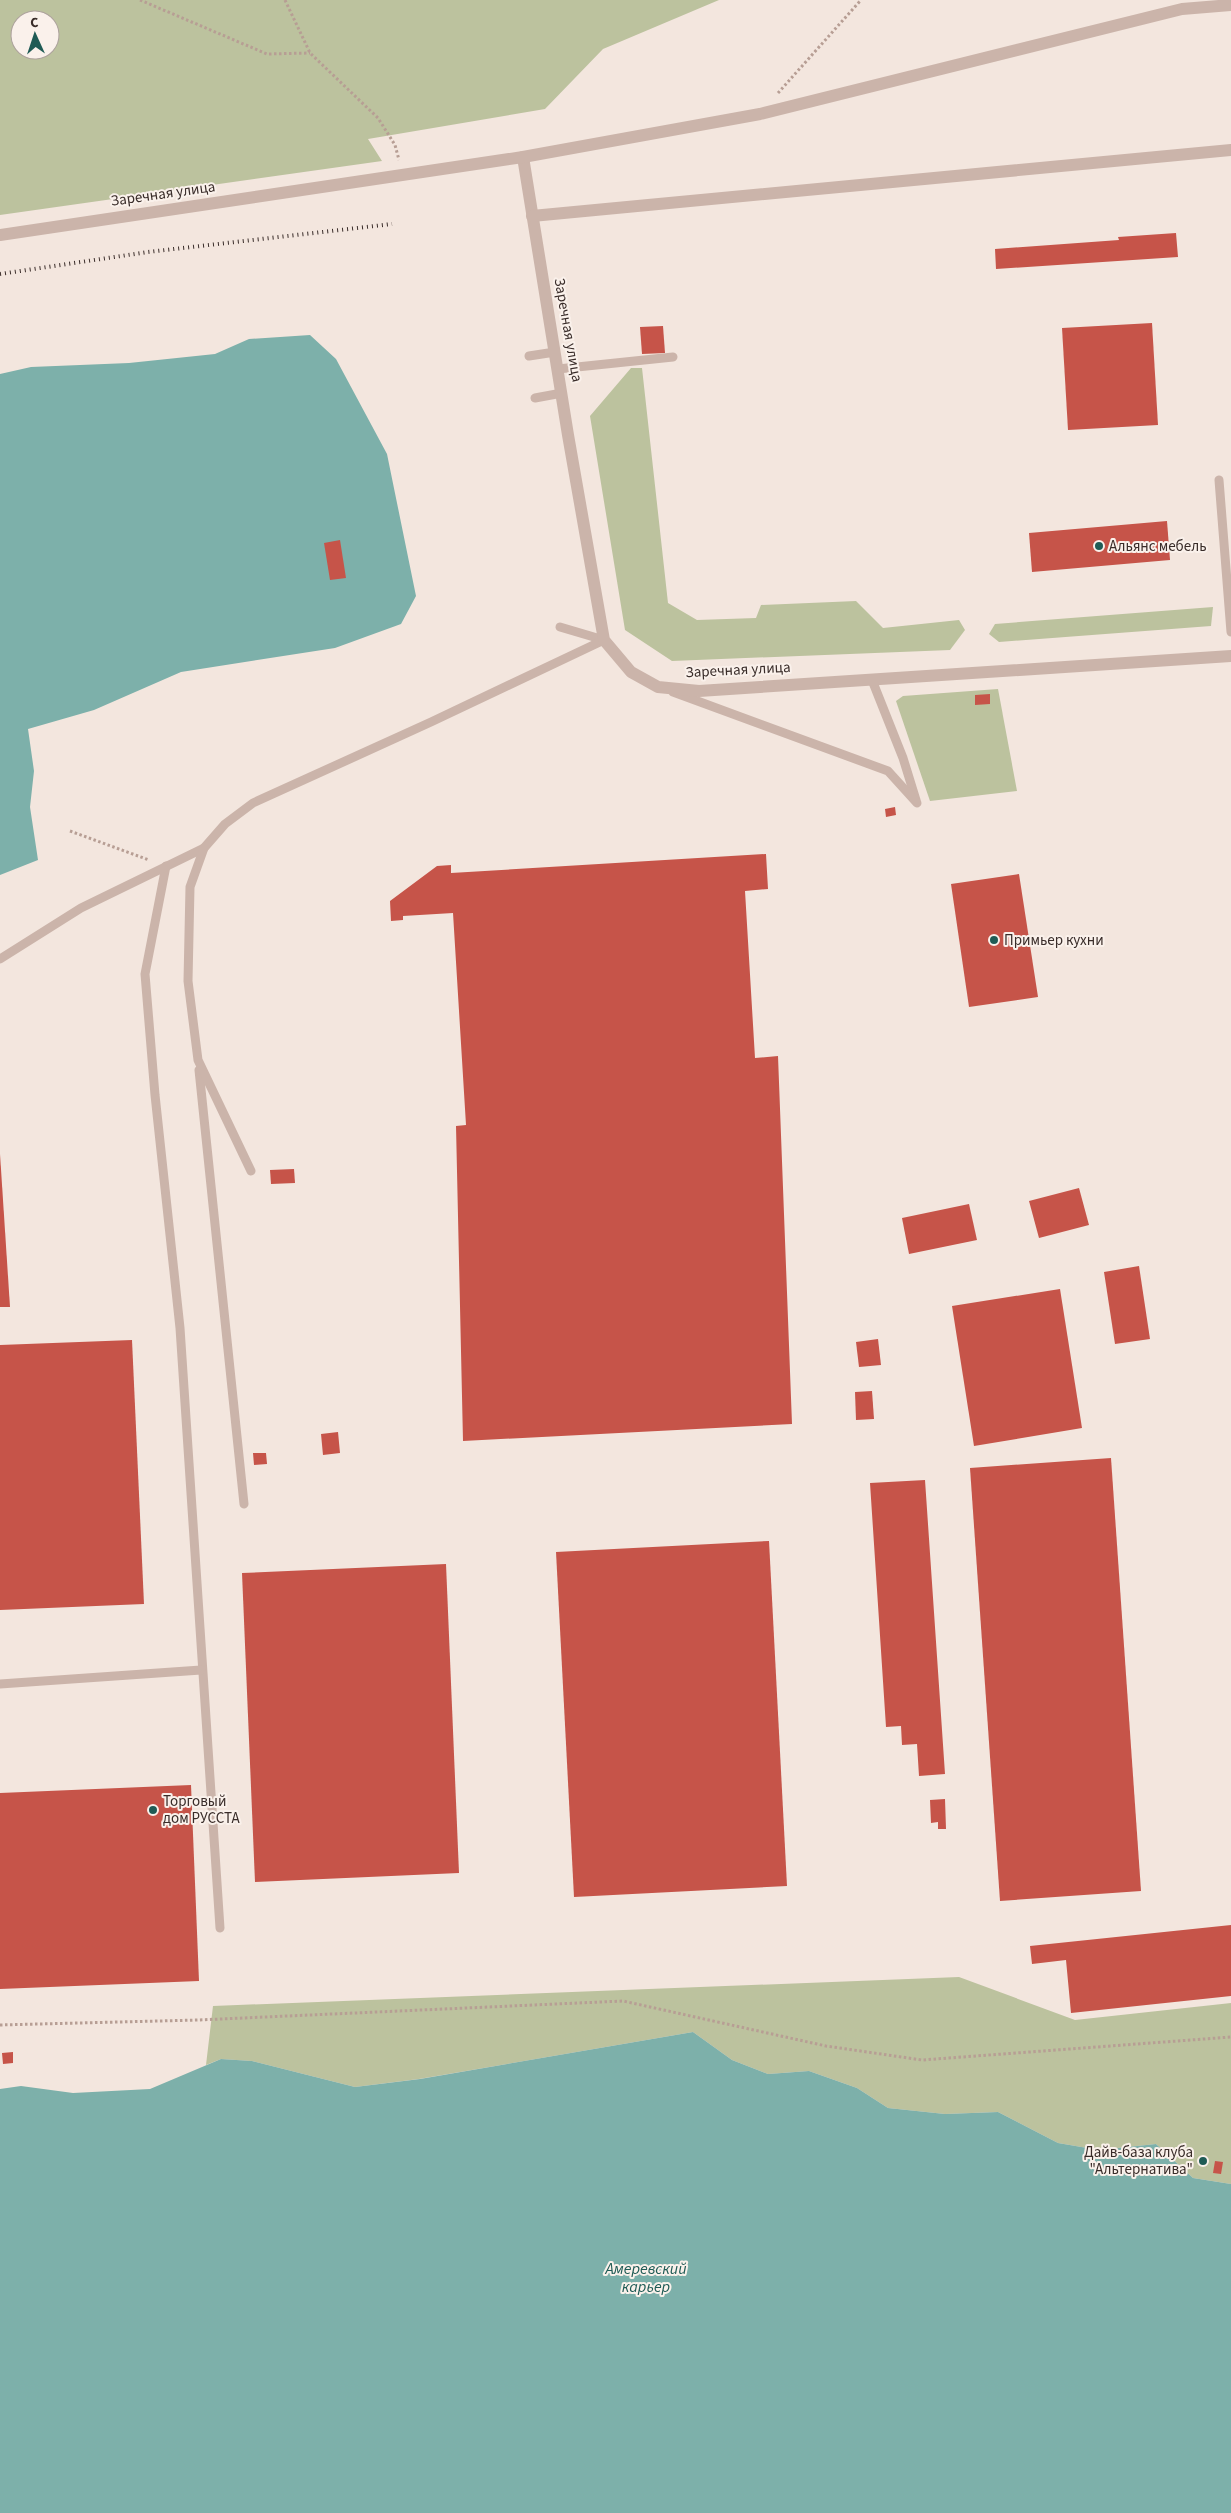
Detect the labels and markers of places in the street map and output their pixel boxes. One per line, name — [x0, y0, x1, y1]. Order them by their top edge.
place label: Альянс мебель — [1109, 536, 1207, 557]
marker: Альянс мебель — [1093, 540, 1105, 552]
place label: Примьер кухни — [1004, 930, 1104, 951]
marker: Примьер кухни — [988, 934, 1000, 946]
place label: Торговый дом РУССТА — [163, 1791, 240, 1829]
marker: Торговый дом РУССТА — [147, 1804, 159, 1816]
place label: Дайв-база клуба "Альтернатива" — [1084, 2142, 1193, 2180]
marker: Дайв-база клуба "Альтернатива" — [1197, 2155, 1209, 2167]

